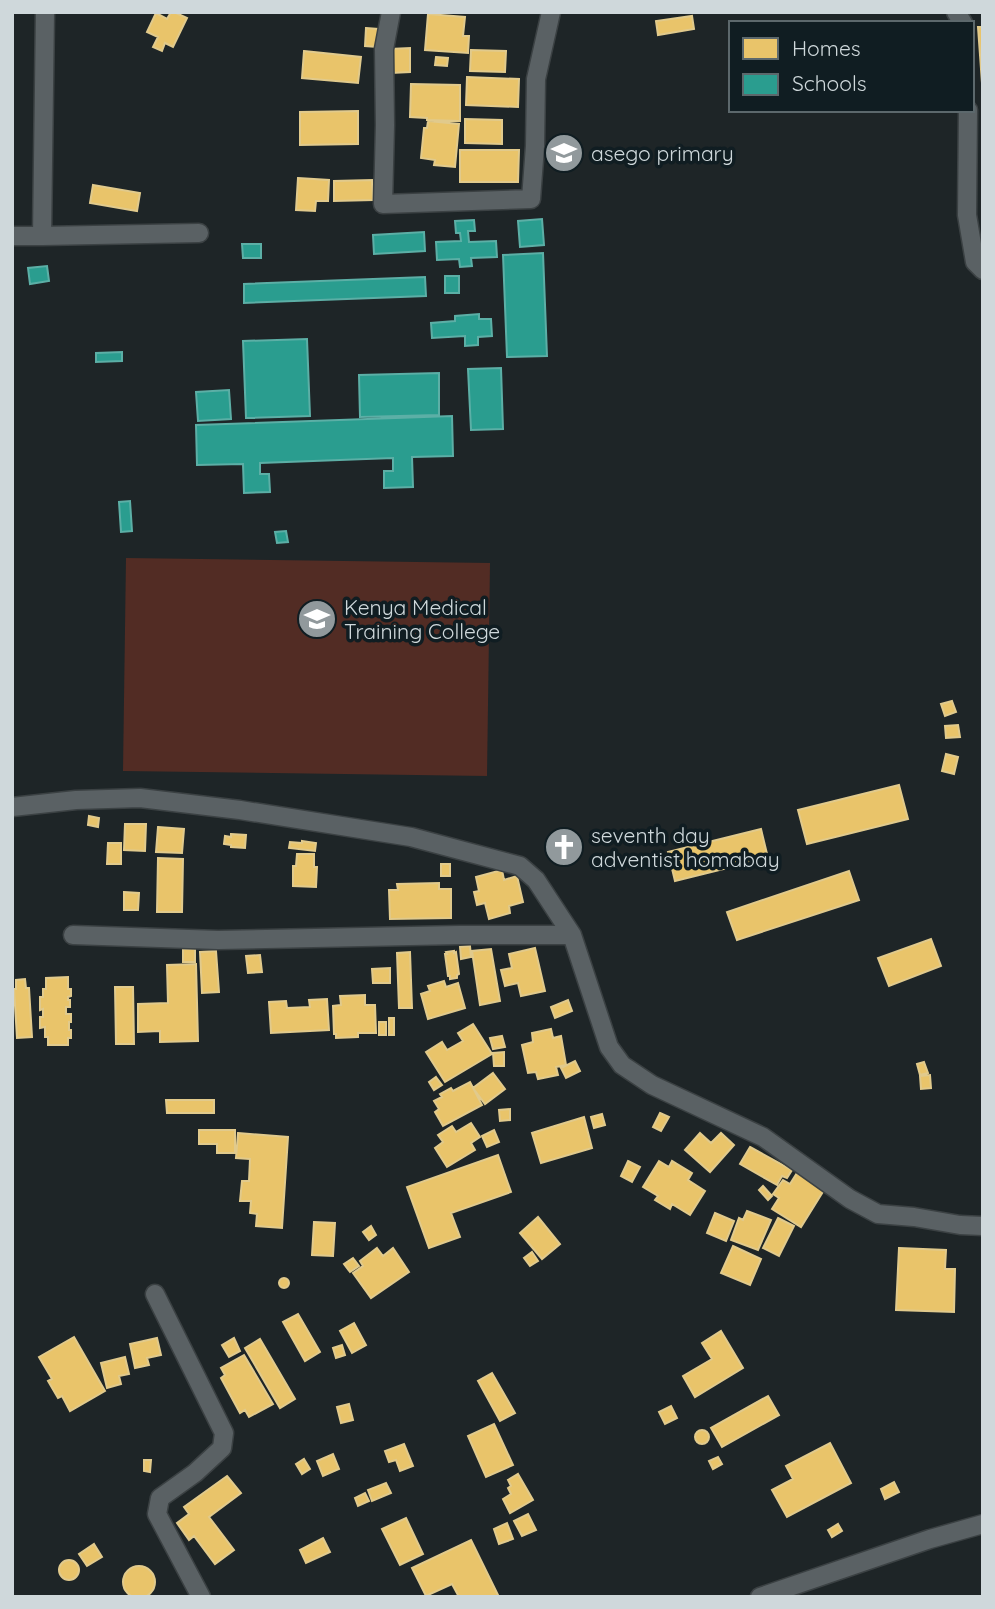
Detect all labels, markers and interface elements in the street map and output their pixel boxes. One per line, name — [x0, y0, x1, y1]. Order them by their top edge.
legend — [729, 21, 974, 112]
text: Homes — [792, 35, 861, 61]
text: Schools — [792, 70, 867, 96]
school or university icon: asego primary — [543, 132, 585, 174]
place label: asego primary — [591, 140, 734, 166]
place label: Kenya Medical Training College — [344, 594, 500, 644]
school or university icon: Kenya Medical Training College — [296, 598, 338, 640]
place label: seventh day adventist homabay — [591, 822, 780, 872]
church icon: seventh day adventist homabay — [543, 826, 585, 868]

